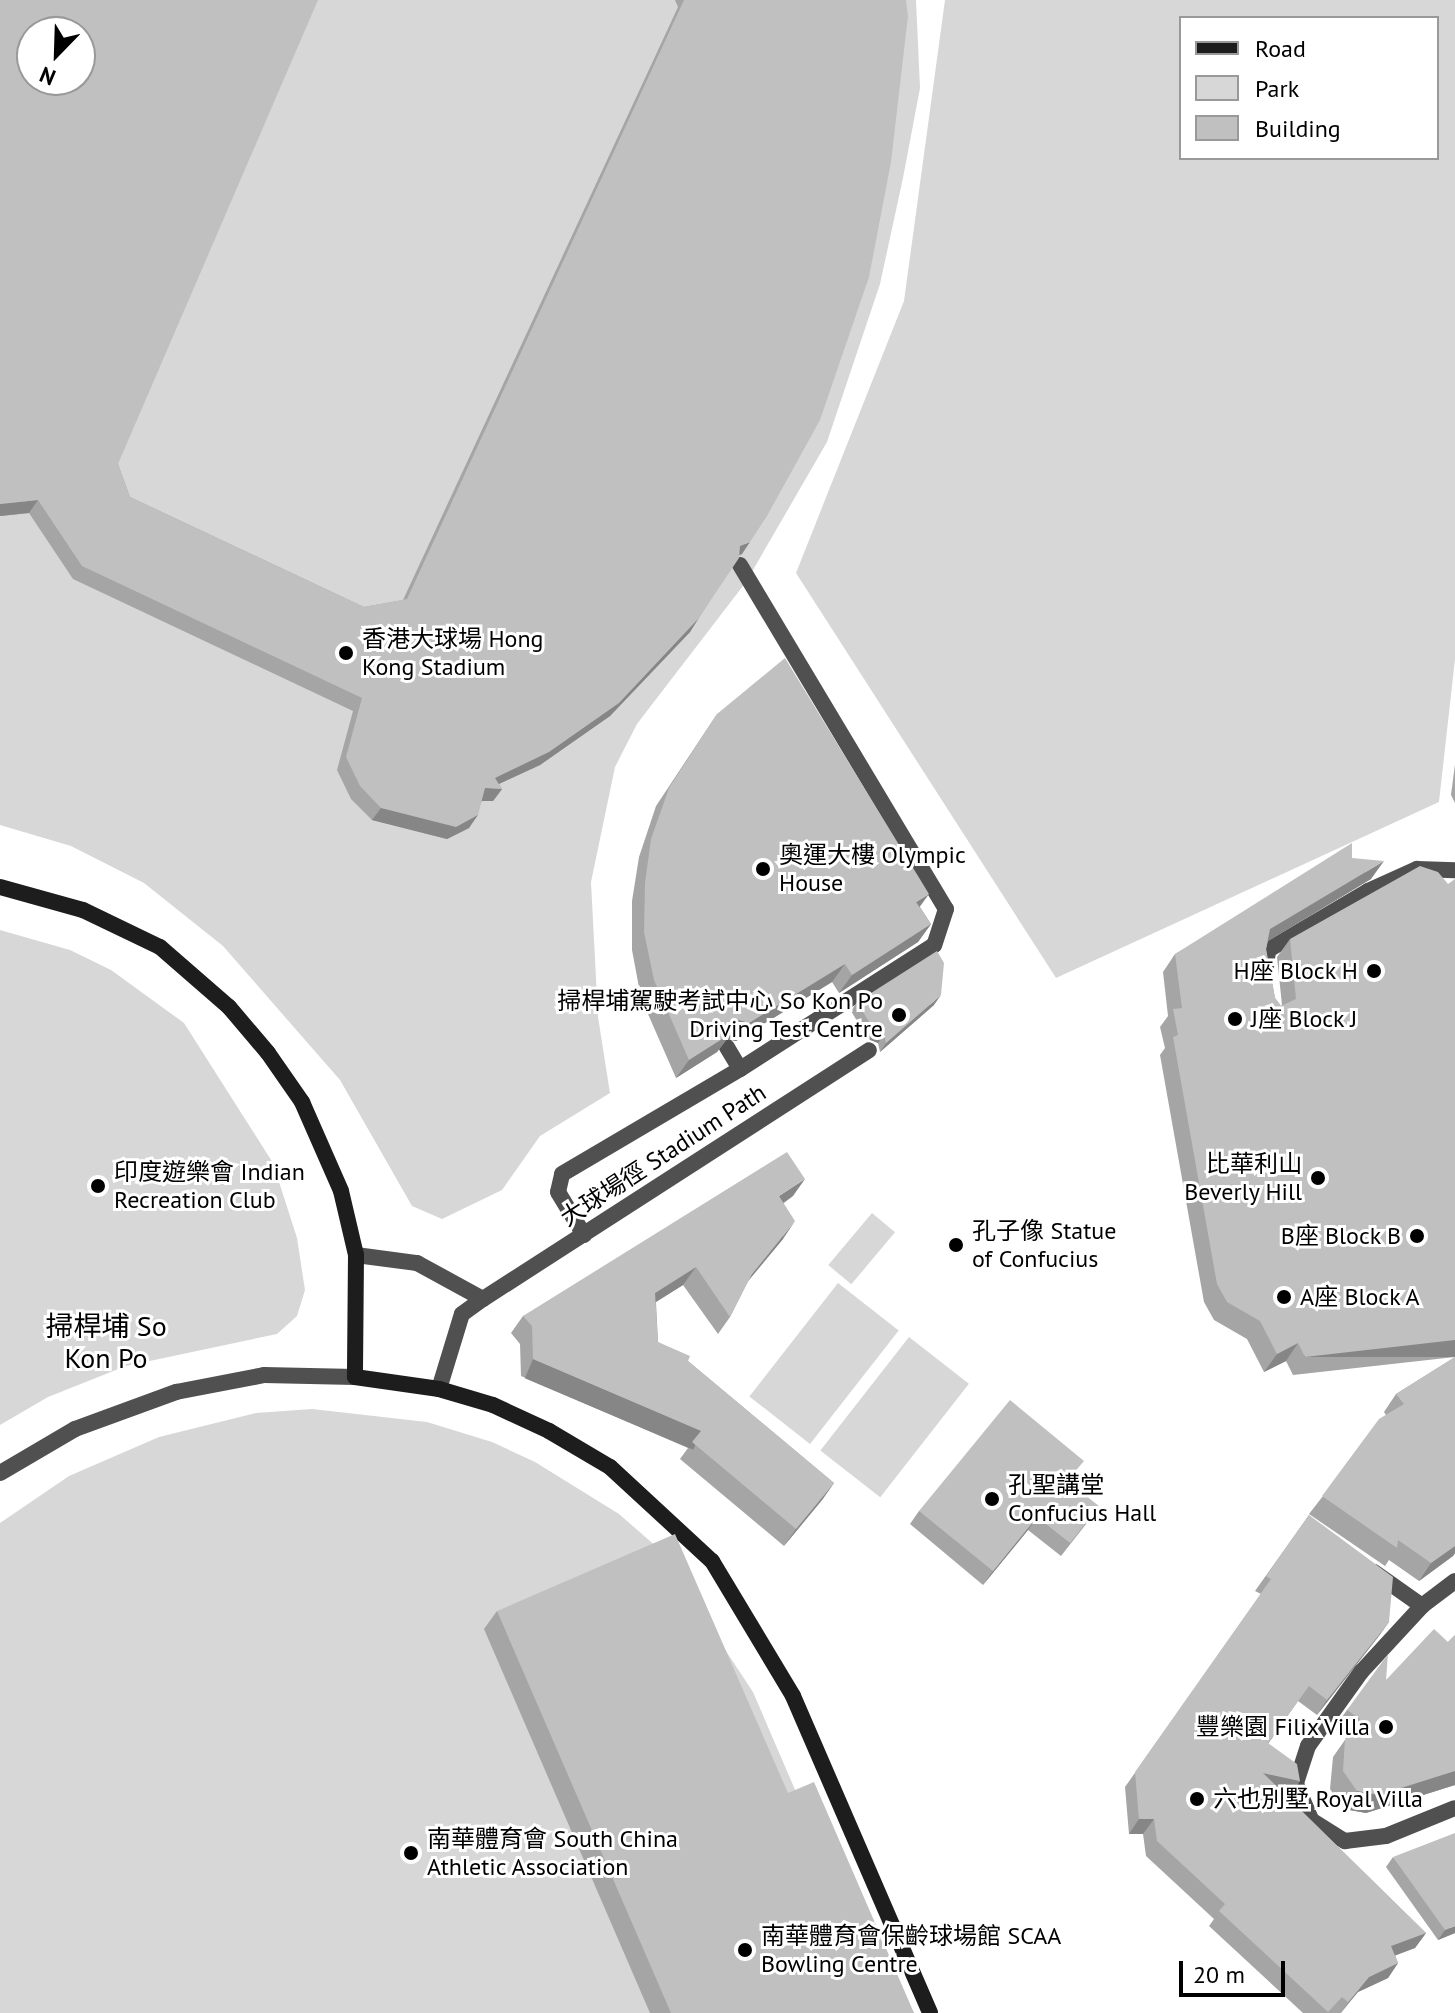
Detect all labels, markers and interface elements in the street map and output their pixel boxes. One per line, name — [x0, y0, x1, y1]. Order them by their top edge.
north arrow — [16, 16, 96, 96]
legend — [1179, 16, 1439, 160]
text: Road — [1255, 33, 1306, 64]
text: N — [35, 61, 60, 92]
text: Park — [1255, 73, 1299, 104]
text: Building — [1255, 113, 1341, 144]
place label: 香港大球場 Hong Kong Stadium — [362, 625, 543, 681]
marker: 香港大球場 Hong Kong Stadium — [337, 644, 355, 662]
place label: 奧運大樓 Olympic House — [779, 841, 966, 897]
marker: 奧運大樓 Olympic House — [754, 860, 772, 878]
place label: H座 Block H — [1233, 957, 1358, 985]
marker: H座 Block H — [1365, 962, 1383, 980]
place label: 掃桿埔駕駛考試中心 So Kon Po Driving Test Centre — [557, 987, 883, 1043]
place label: J座 Block J — [1251, 1005, 1358, 1033]
marker: 掃桿埔駕駛考試中心 So Kon Po Driving Test Centre — [890, 1006, 908, 1024]
marker: J座 Block J — [1226, 1010, 1244, 1028]
street label: 大球場徑 Stadium Path — [555, 1078, 771, 1232]
place label: 比華利山 Beverly Hill — [1183, 1150, 1302, 1206]
place label: 印度遊樂會 Indian Recreation Club — [114, 1158, 305, 1214]
marker: 比華利山 Beverly Hill — [1309, 1169, 1327, 1187]
marker: 印度遊樂會 Indian Recreation Club — [89, 1177, 107, 1195]
place label: 孔子像 Statue of Confucius — [972, 1217, 1116, 1273]
place label: B座 Block B — [1280, 1222, 1401, 1250]
marker: B座 Block B — [1408, 1227, 1426, 1245]
marker: 孔子像 Statue of Confucius — [947, 1236, 965, 1254]
place label: A座 Block A — [1300, 1283, 1421, 1311]
marker: A座 Block A — [1275, 1288, 1293, 1306]
district label: 掃桿埔 So Kon Po — [45, 1309, 167, 1375]
place label: 孔聖講堂 Confucius Hall — [1008, 1471, 1156, 1527]
marker: 孔聖講堂 Confucius Hall — [983, 1490, 1001, 1508]
place label: 豐樂園 Filix Villa — [1195, 1713, 1370, 1741]
marker: 豐樂園 Filix Villa — [1377, 1718, 1395, 1736]
place label: 六也別墅 Royal Villa — [1213, 1785, 1424, 1813]
marker: 六也別墅 Royal Villa — [1188, 1790, 1206, 1808]
place label: 南華體育會 South China Athletic Association — [427, 1825, 678, 1881]
marker: 南華體育會 South China Athletic Association — [402, 1844, 420, 1862]
place label: 南華體育會保齡球場館 SCAA Bowling Centre — [761, 1922, 1061, 1978]
marker: 南華體育會保齡球場館 SCAA Bowling Centre — [736, 1941, 754, 1959]
scale bar — [1183, 1945, 1289, 1995]
text: 20 m — [1193, 1959, 1245, 1990]

